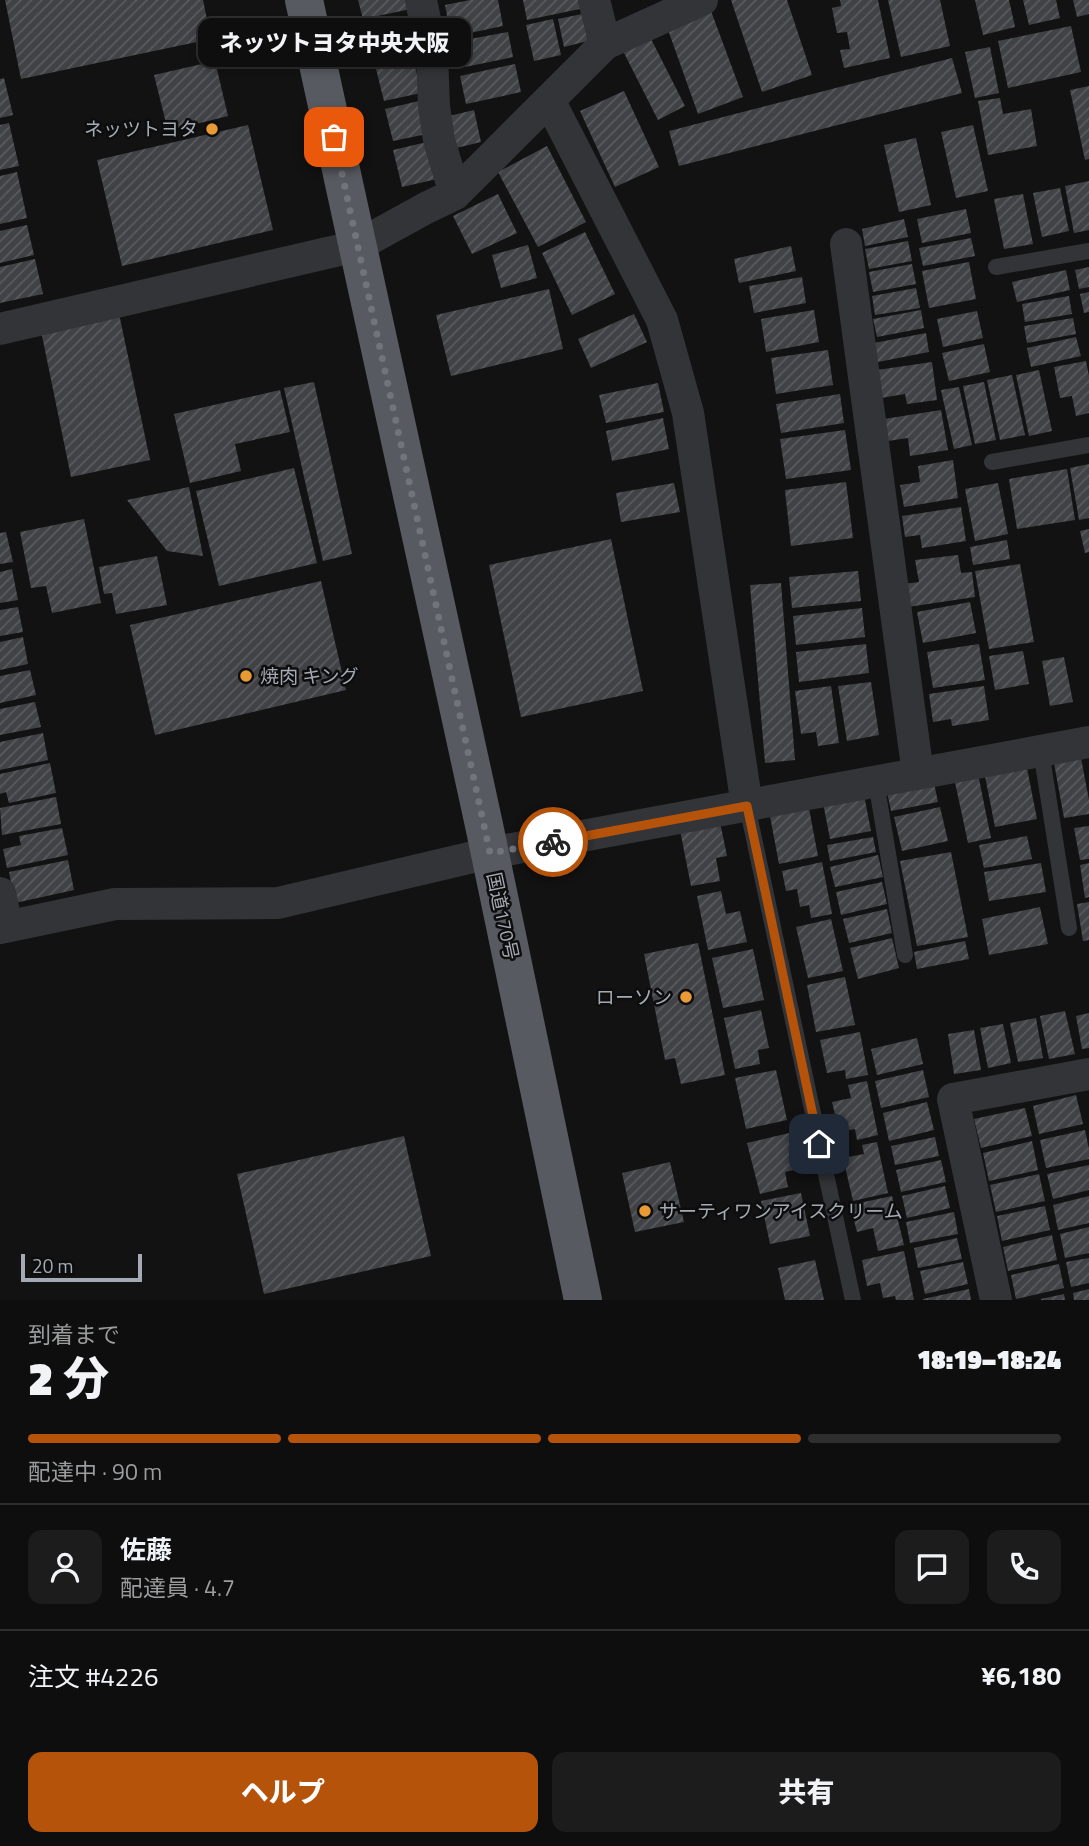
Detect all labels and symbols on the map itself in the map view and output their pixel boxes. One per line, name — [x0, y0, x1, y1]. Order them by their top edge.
callout: ネッツトヨタ中央大阪 — [198, 18, 471, 67]
pin — [304, 107, 364, 167]
place label: ネッツトヨタ — [84, 114, 198, 143]
marker: ネッツトヨタ — [204, 121, 220, 137]
place label: 焼肉 キング — [260, 661, 359, 690]
marker: 焼肉 キング — [238, 668, 254, 684]
courier — [518, 807, 588, 877]
street label: 国道170号 — [480, 869, 527, 962]
place label: ローソン — [596, 982, 672, 1011]
marker: ローソン — [678, 989, 694, 1005]
pin — [789, 1114, 849, 1174]
place label: サーティワンアイスクリーム — [659, 1196, 903, 1225]
marker: サーティワンアイスクリーム — [637, 1203, 653, 1219]
scale bar — [21, 1251, 142, 1283]

